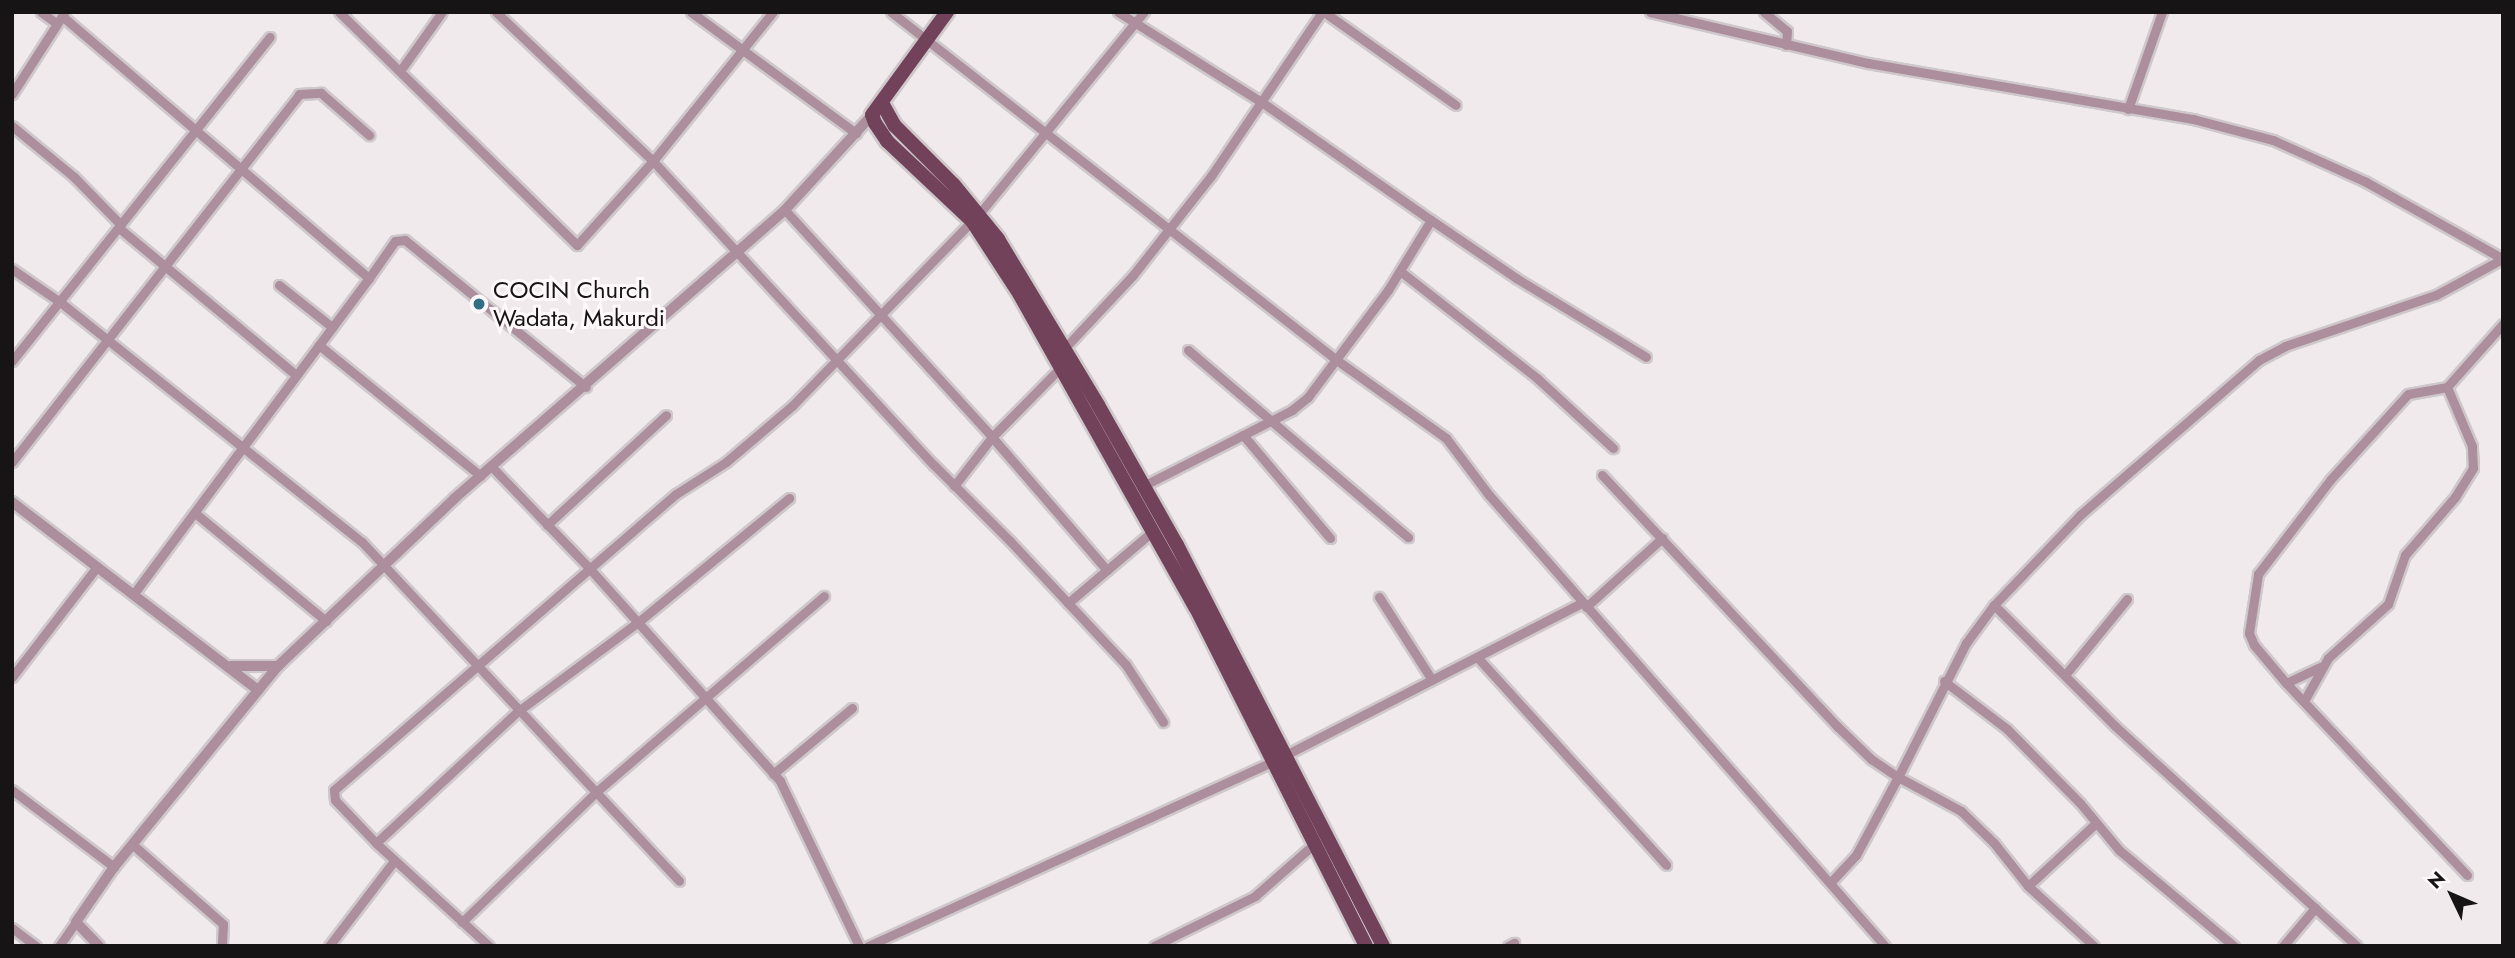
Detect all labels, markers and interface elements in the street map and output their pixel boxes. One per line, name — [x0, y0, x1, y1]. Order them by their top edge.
place label: COCIN Church Wadata, Makurdi — [493, 276, 665, 332]
marker: COCIN Church Wadata, Makurdi — [471, 296, 487, 312]
north arrow — [2417, 860, 2487, 930]
text: N — [2422, 865, 2451, 895]

